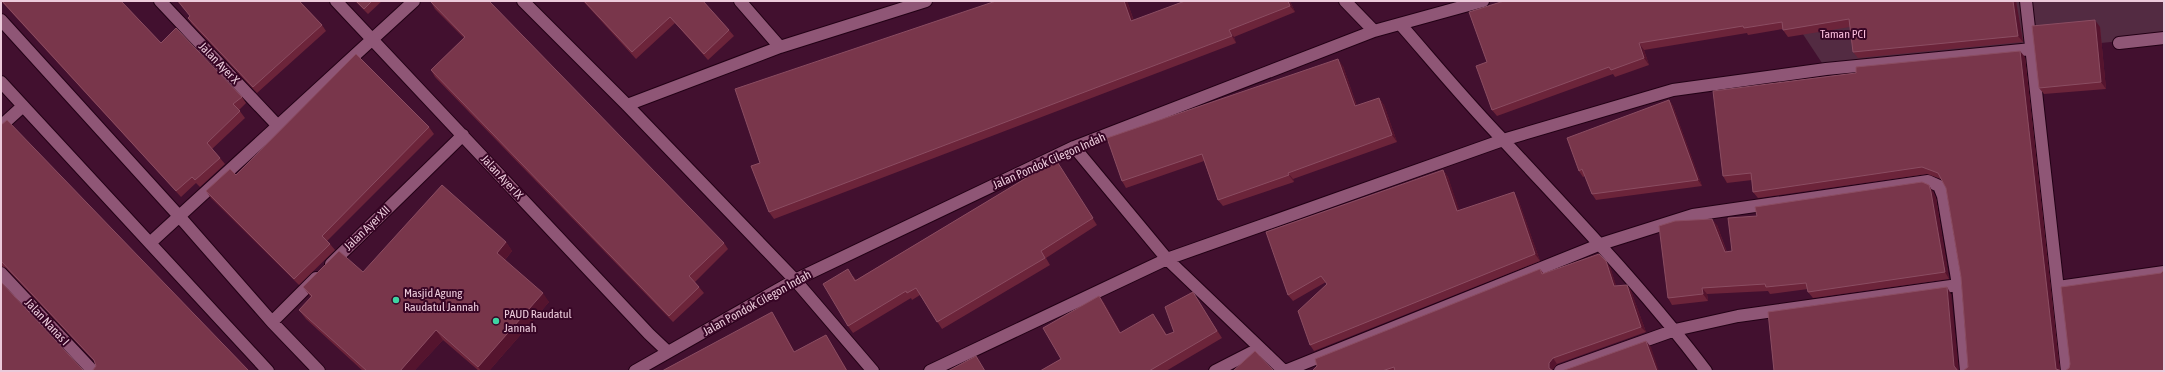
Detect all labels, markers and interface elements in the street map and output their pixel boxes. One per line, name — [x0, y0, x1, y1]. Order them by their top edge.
park label: Taman PCI — [1820, 27, 1866, 41]
street label: Jalan Ayer X — [196, 39, 243, 87]
street label: Jalan Pondok Cilegon Indah — [991, 130, 1107, 192]
street label: Jalan Ayer IX — [478, 152, 526, 202]
street label: Jalan Ayer XII — [341, 203, 393, 253]
street label: Jalan Pondok Cilegon Indah — [700, 267, 814, 339]
place label: Masjid Agung Raudatul Jannah — [404, 286, 479, 314]
marker: Masjid Agung Raudatul Jannah — [391, 295, 401, 305]
street label: Jalan Nanas I — [22, 296, 72, 348]
place label: PAUD Raudatul Jannah — [504, 307, 573, 335]
marker: PAUD Raudatul Jannah — [491, 316, 501, 326]

